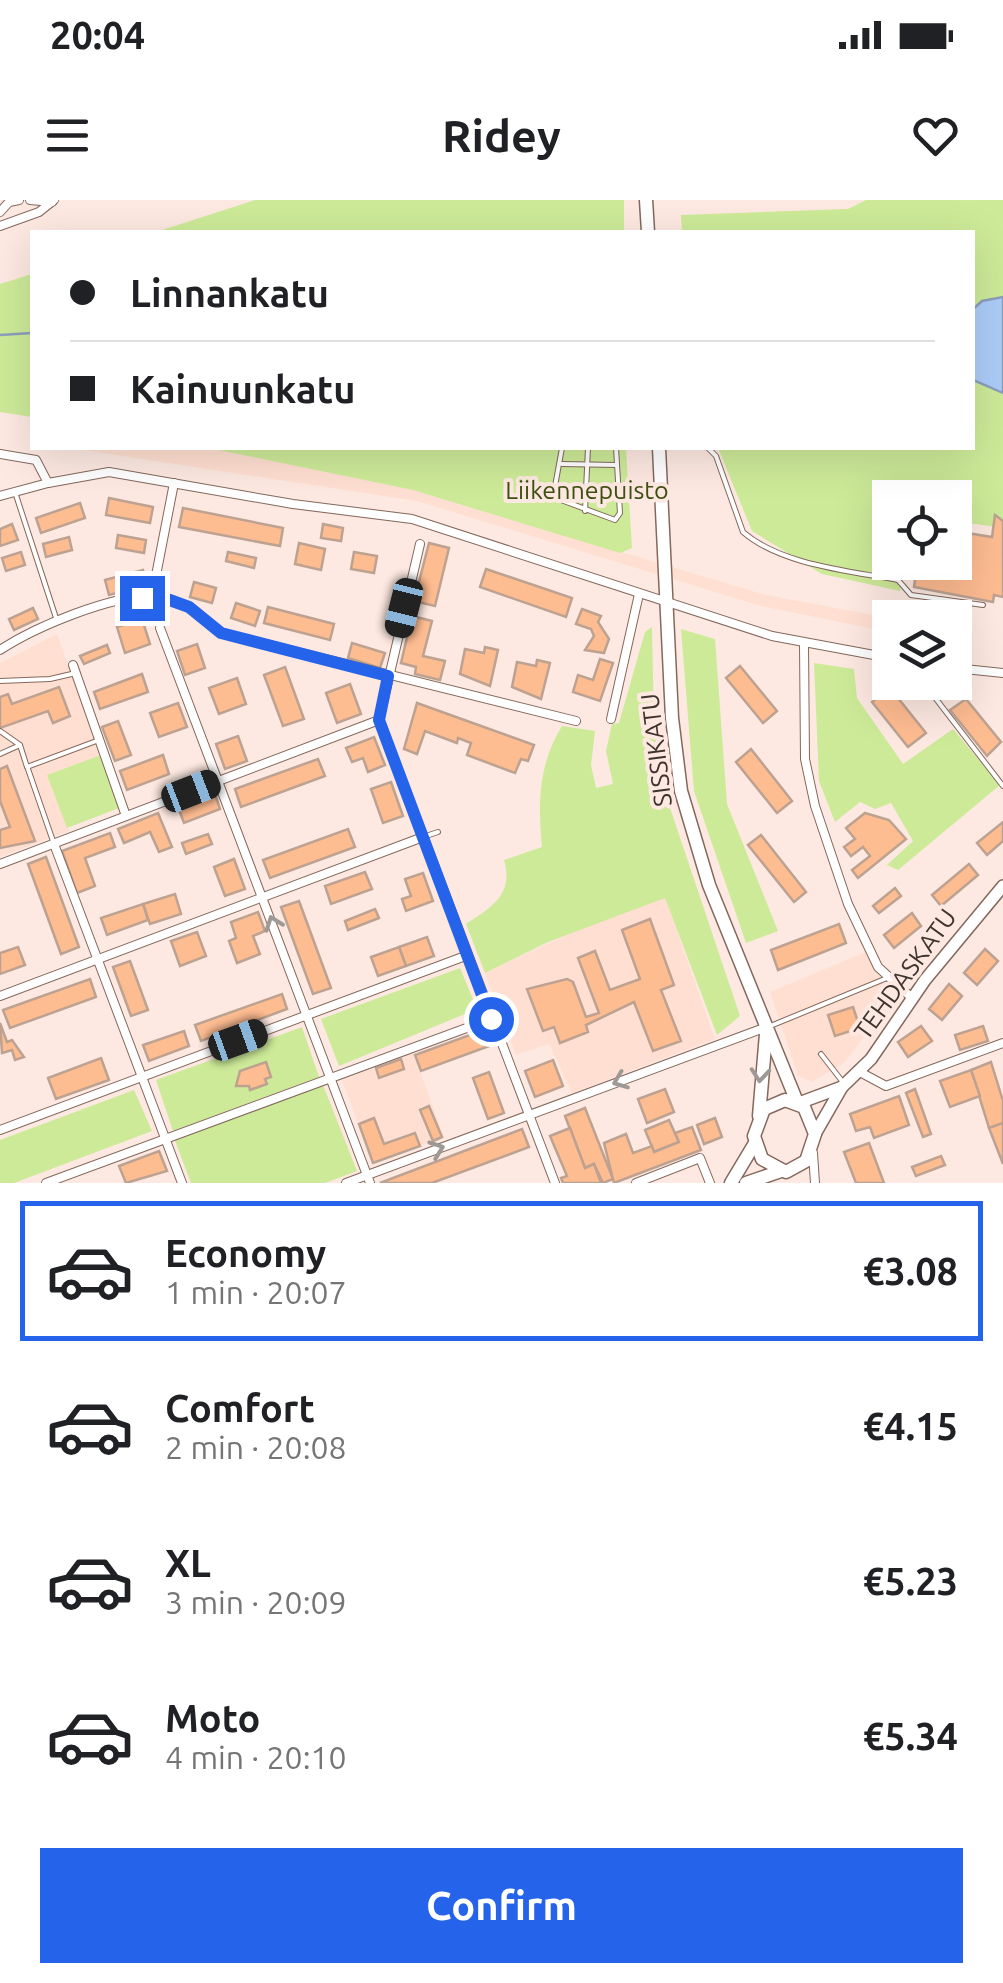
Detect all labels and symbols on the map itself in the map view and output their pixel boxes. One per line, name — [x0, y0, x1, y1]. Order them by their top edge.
park label: Liikennepuisto — [505, 476, 669, 504]
car — [382, 575, 426, 641]
route end — [120, 576, 165, 621]
street label: SISSIKATU — [635, 692, 677, 808]
car — [158, 766, 224, 816]
street label: TEHDASKATU — [848, 903, 962, 1045]
one-way arrow — [264, 916, 285, 933]
route start — [469, 997, 514, 1042]
car — [205, 1016, 271, 1064]
one-way arrow — [750, 1068, 772, 1084]
one-way arrow — [613, 1069, 630, 1090]
one-way arrow — [428, 1140, 445, 1161]

